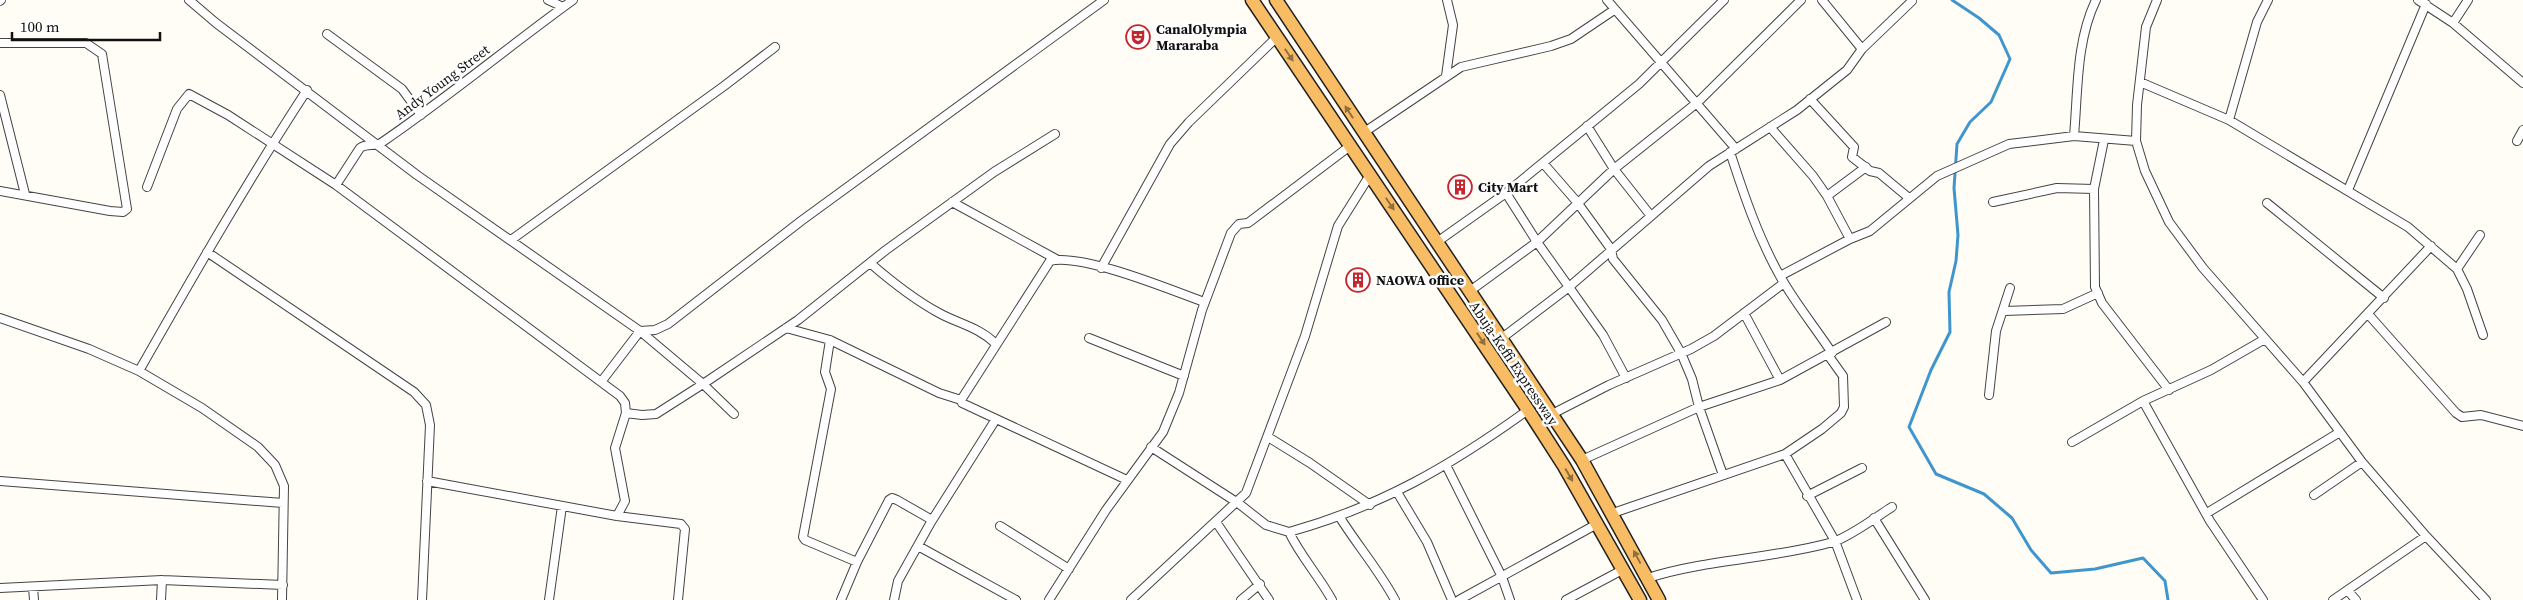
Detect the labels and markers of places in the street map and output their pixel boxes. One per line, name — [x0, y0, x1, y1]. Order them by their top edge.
place label: CanalOlympia Mararaba — [1156, 19, 1248, 55]
theatre icon: CanalOlympia Mararaba — [1125, 24, 1151, 50]
building icon: City Mart — [1447, 174, 1473, 200]
place label: City Mart — [1478, 177, 1539, 197]
building icon: NAOWA office — [1345, 267, 1371, 293]
place label: NAOWA office — [1376, 270, 1464, 290]

